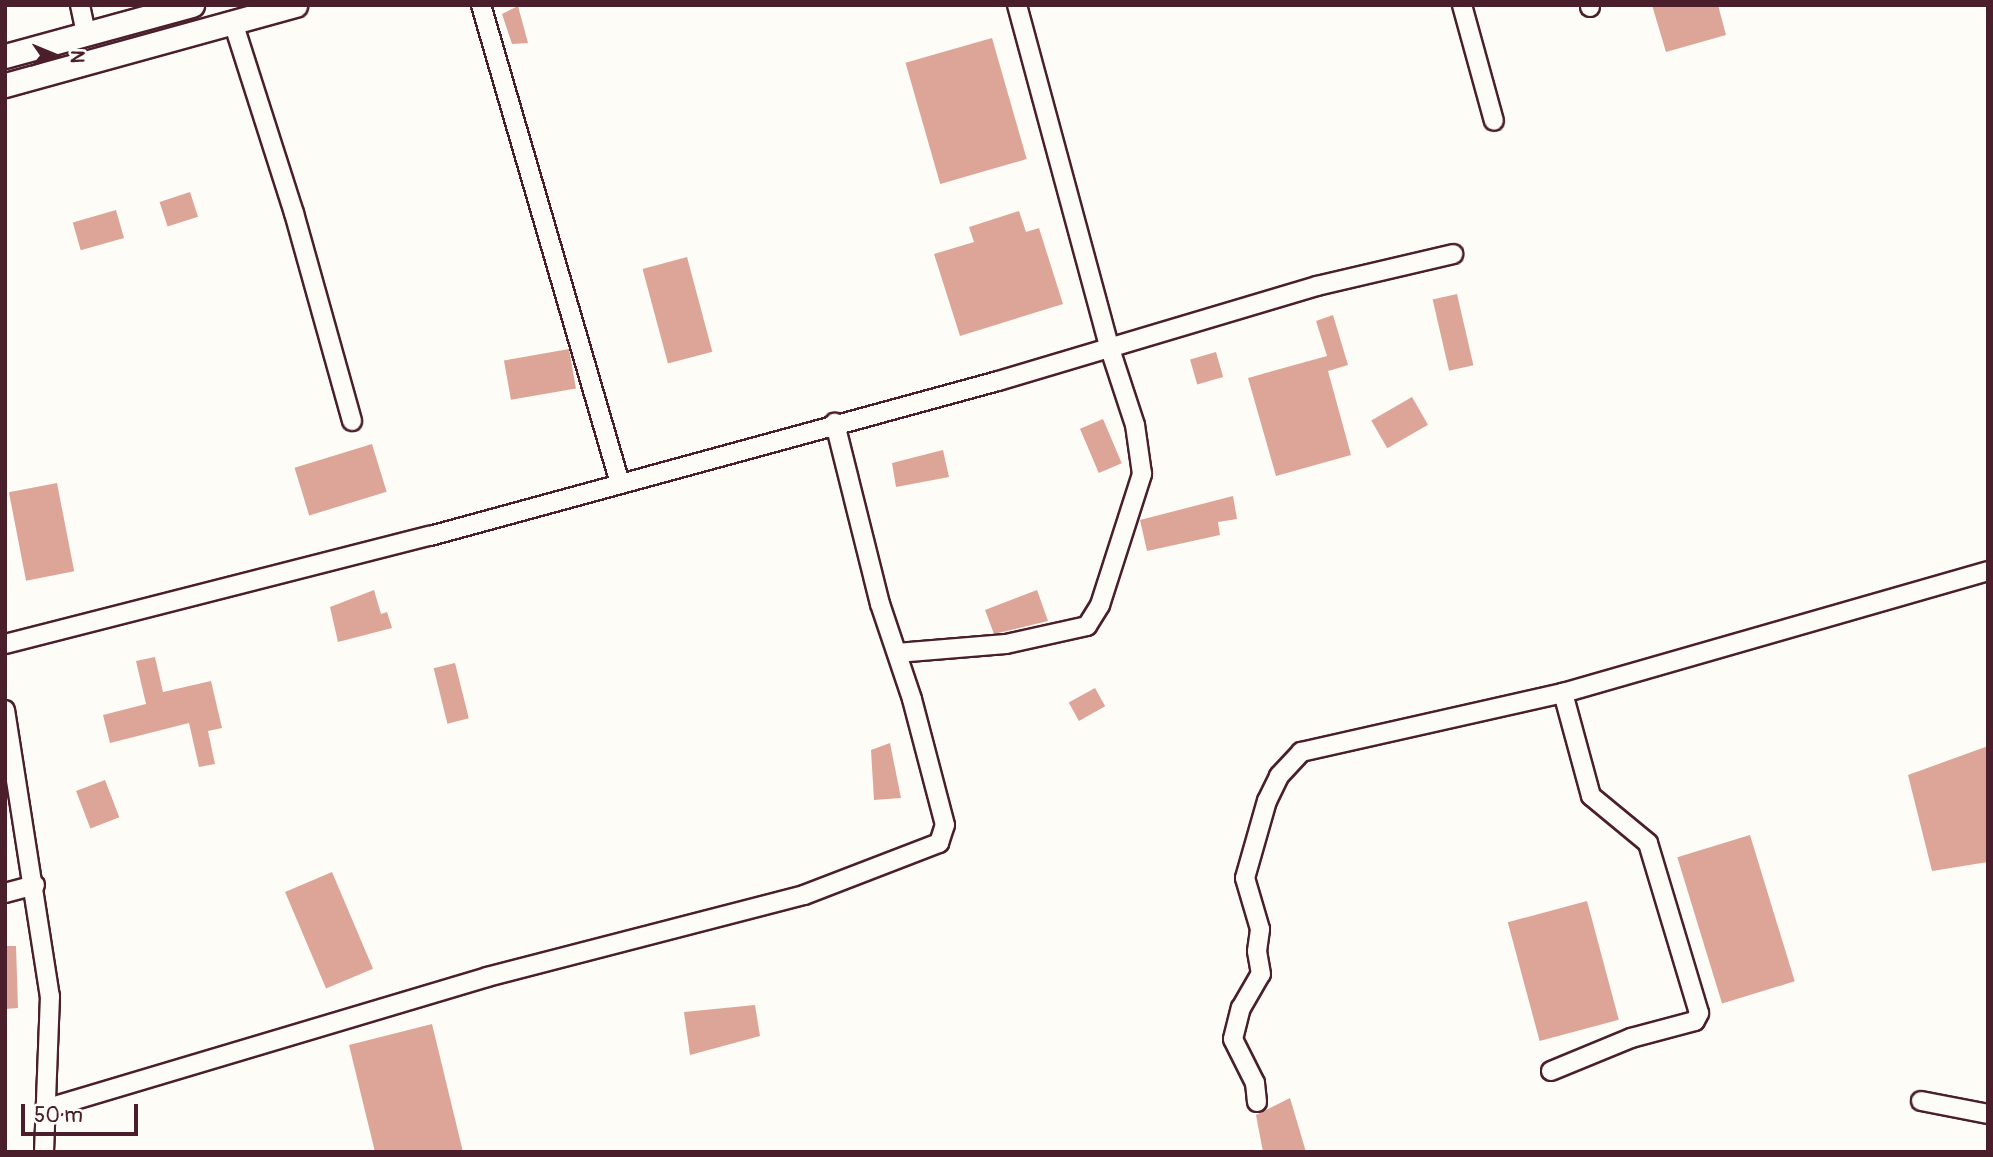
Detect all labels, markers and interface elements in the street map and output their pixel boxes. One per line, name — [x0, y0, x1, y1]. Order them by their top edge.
north arrow — [21, 21, 91, 91]
text: N — [65, 50, 89, 64]
scale bar — [24, 1090, 142, 1134]
text: 50 m — [34, 1102, 83, 1129]

